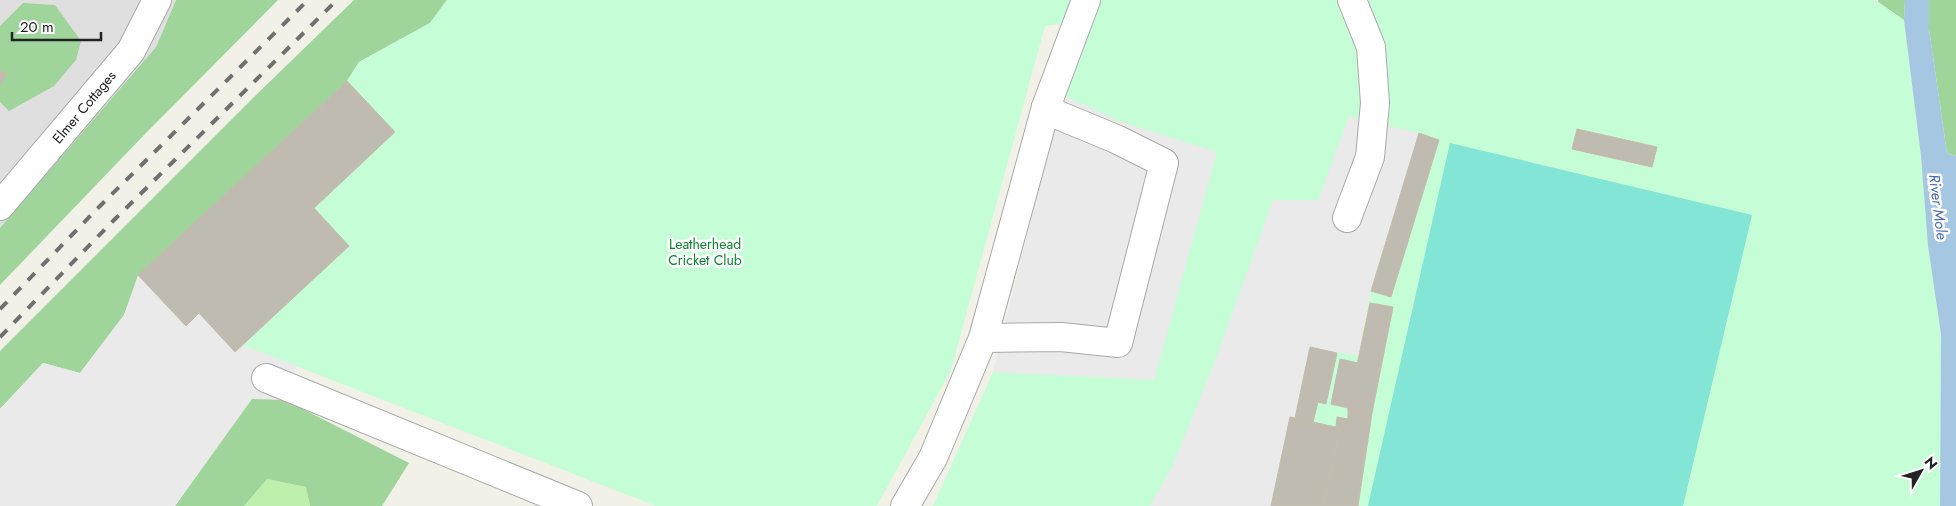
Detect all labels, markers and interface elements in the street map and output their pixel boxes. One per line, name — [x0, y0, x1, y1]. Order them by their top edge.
scale bar — [12, 10, 101, 42]
text: 20 m — [20, 16, 54, 38]
street label: Elmer Cottages — [48, 66, 121, 148]
water label: River Mole — [1923, 173, 1953, 241]
park label: Leatherhead Cricket Club — [668, 234, 742, 270]
north arrow — [1896, 446, 1946, 496]
text: N — [1920, 452, 1942, 473]

